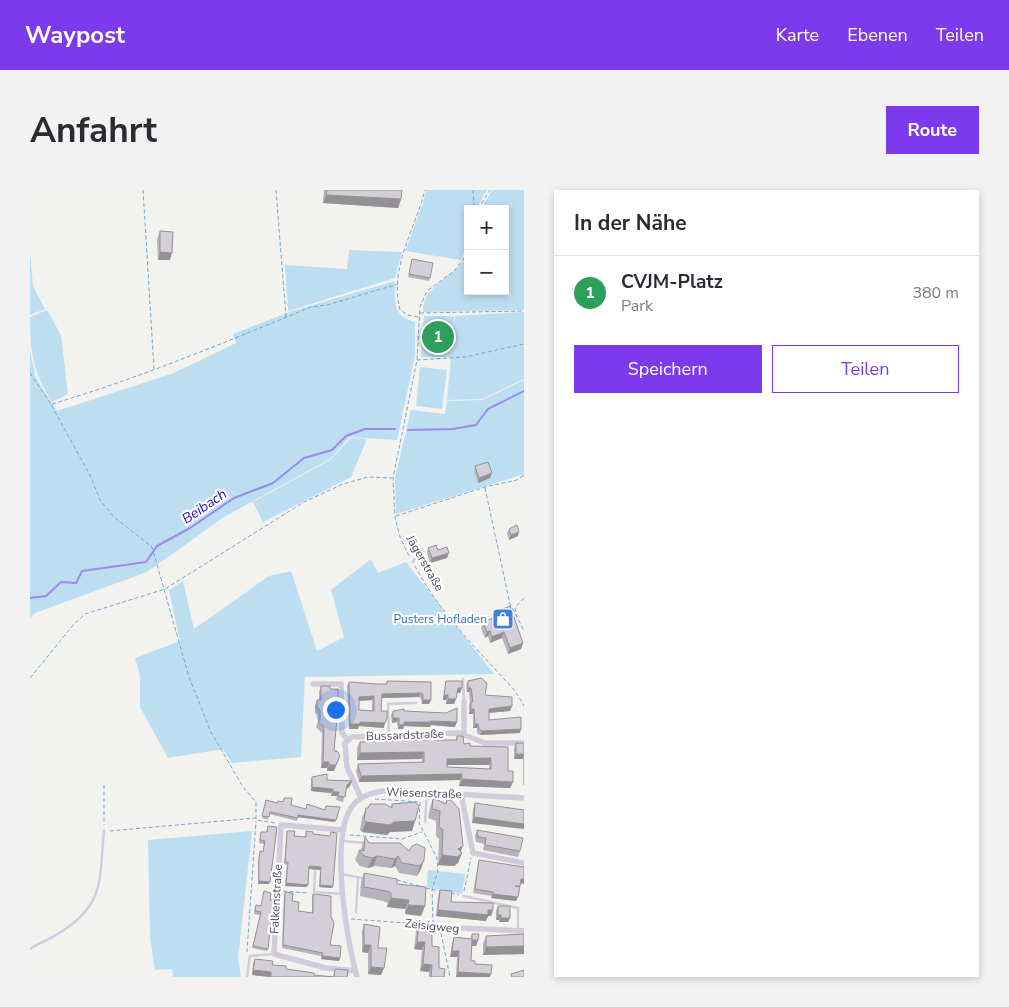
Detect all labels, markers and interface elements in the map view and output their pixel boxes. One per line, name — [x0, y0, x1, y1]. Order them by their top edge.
text: Waypost — [25, 19, 125, 51]
text: Karte — [776, 23, 819, 47]
text: Ebenen — [847, 23, 908, 47]
text: Teilen — [936, 23, 984, 47]
button: Route — [886, 106, 979, 154]
text: Anfahrt — [30, 107, 157, 154]
map controls — [464, 205, 509, 295]
button: + — [464, 205, 509, 250]
text: In der Nähe — [574, 209, 687, 237]
button: − — [464, 250, 509, 295]
text: CVJM-Platz — [621, 269, 723, 295]
text: 1 — [585, 282, 595, 304]
text: 380 m — [912, 282, 959, 304]
text: Park — [621, 295, 653, 317]
pin: 1 — [422, 318, 454, 356]
button: Speichern — [574, 345, 762, 393]
button: Teilen — [772, 345, 959, 393]
water label: Beibach — [178, 484, 230, 528]
street label: Jägerstraße — [402, 531, 447, 594]
shop icon: Pusters Hofladen — [491, 607, 515, 631]
place label: Pusters Hofladen — [394, 611, 487, 627]
your location — [323, 697, 349, 723]
street label: Bussardstraße — [366, 726, 444, 744]
street label: Wiesenstraße — [386, 784, 462, 802]
street label: Falkenstraße — [266, 864, 286, 934]
street label: Zeisigweg — [404, 915, 460, 937]

